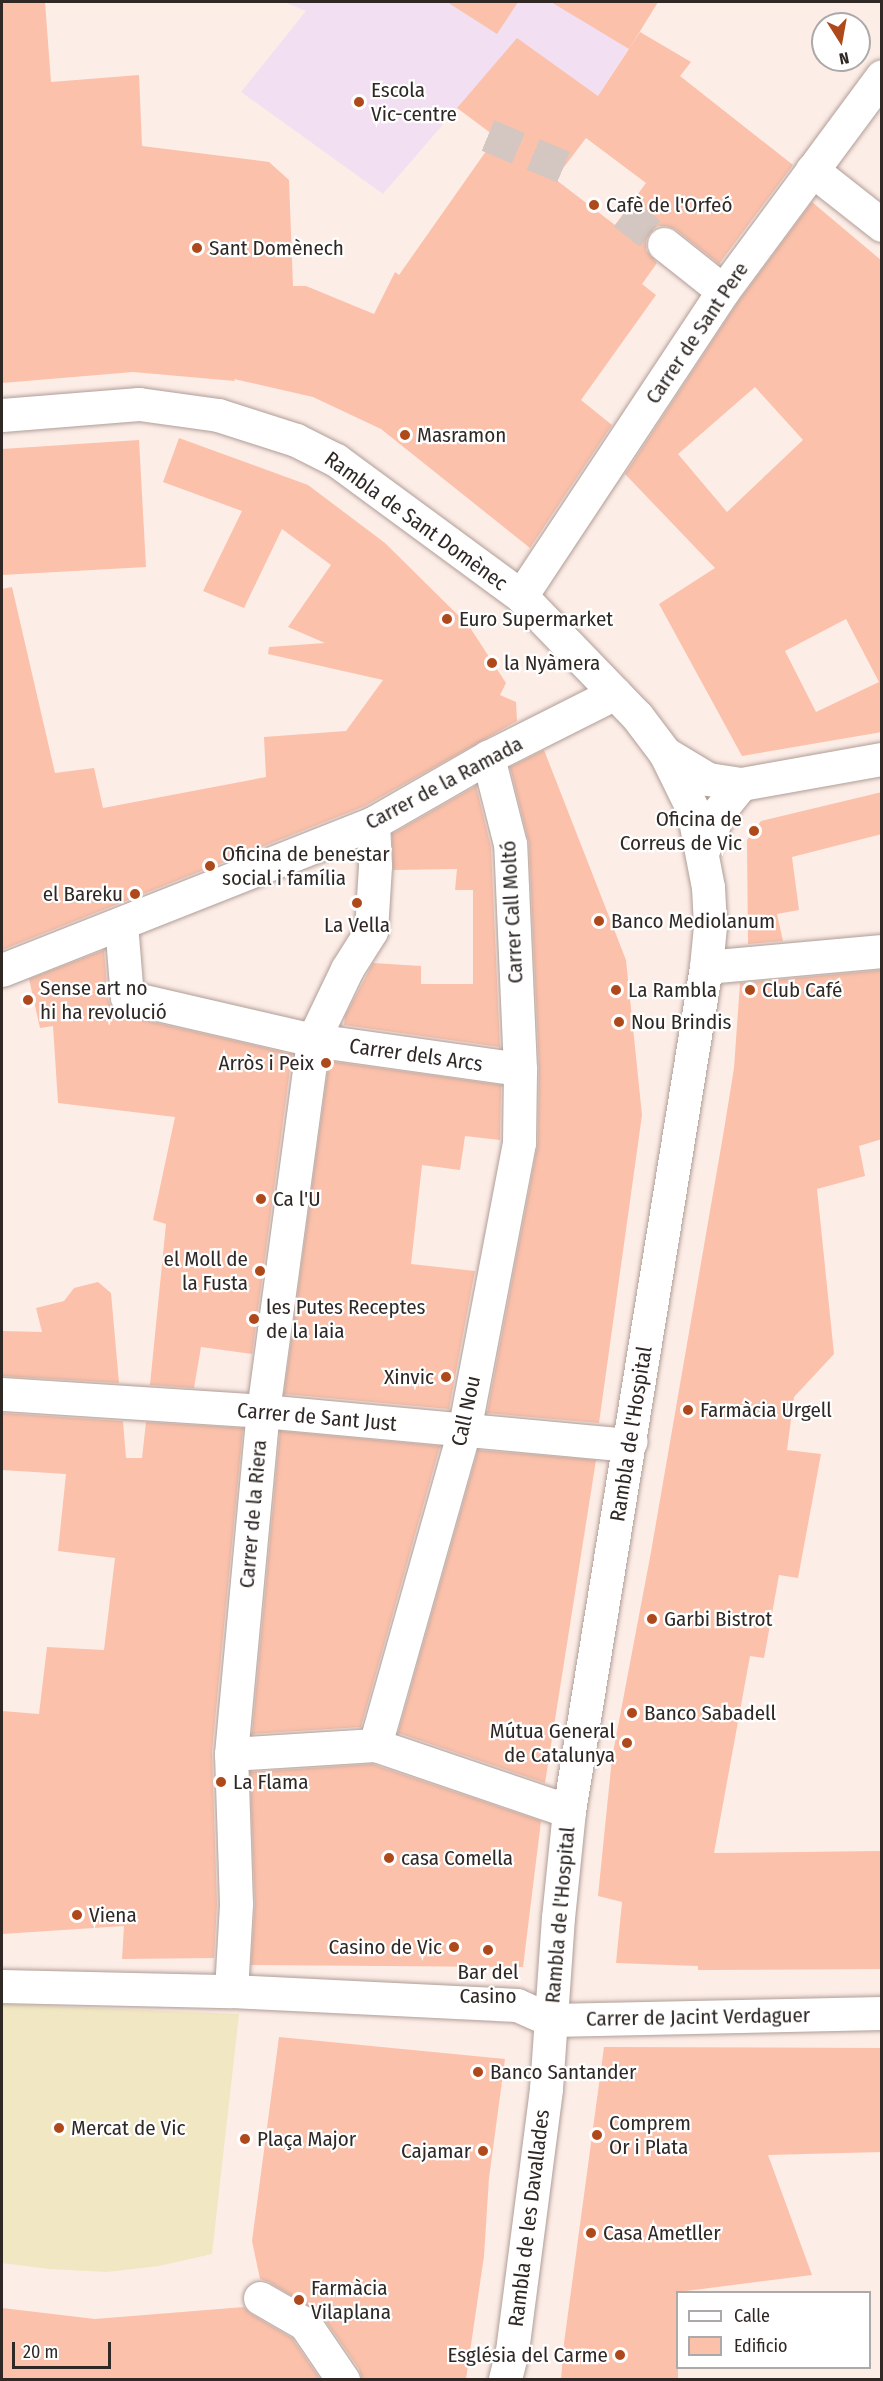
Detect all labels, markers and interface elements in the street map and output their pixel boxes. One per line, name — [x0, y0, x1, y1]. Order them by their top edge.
north arrow — [811, 12, 871, 72]
text: N — [838, 48, 851, 68]
place label: Escola Vic-centre — [371, 77, 457, 127]
marker: Escola Vic-centre — [352, 95, 366, 109]
place label: Cafè de l'Orfeó — [606, 192, 732, 218]
marker: Cafè de l'Orfeó — [587, 198, 601, 212]
place label: Sant Domènech — [209, 235, 344, 261]
marker: Sant Domènech — [190, 241, 204, 255]
street label: Carrer de Sant Pere — [640, 257, 754, 409]
place label: Masramon — [417, 422, 506, 448]
marker: Masramon — [398, 428, 412, 442]
street label: Rambla de Sant Domènec — [320, 446, 512, 596]
place label: Euro Supermarket — [459, 606, 613, 632]
marker: Euro Supermarket — [440, 612, 454, 626]
place label: la Nyàmera — [504, 650, 600, 676]
marker: la Nyàmera — [485, 656, 499, 670]
street label: Carrer de la Ramada — [361, 731, 527, 835]
place label: Oficina de Correus de Vic — [620, 806, 742, 856]
marker: Oficina de Correus de Vic — [747, 824, 761, 838]
street label: Carrer Call Moltó — [496, 840, 528, 984]
place label: Oficina de benestar social i família — [222, 841, 390, 891]
marker: Oficina de benestar social i família — [203, 859, 217, 873]
place label: el Bareku — [43, 881, 123, 907]
marker: el Bareku — [128, 887, 142, 901]
marker: La Vella — [350, 896, 364, 910]
place label: Banco Mediolanum — [611, 908, 775, 934]
place label: La Vella — [324, 912, 390, 938]
marker: Banco Mediolanum — [592, 914, 606, 928]
place label: Sense art no hi ha revolució — [40, 975, 167, 1025]
place label: La Rambla — [628, 977, 717, 1003]
place label: Club Café — [762, 977, 842, 1003]
marker: La Rambla — [609, 983, 623, 997]
marker: Club Café — [743, 983, 757, 997]
marker: Sense art no hi ha revolució — [21, 993, 35, 1007]
place label: Nou Brindis — [631, 1009, 731, 1035]
marker: Nou Brindis — [612, 1015, 626, 1029]
street label: Carrer dels Arcs — [348, 1033, 484, 1077]
place label: Arròs i Peix — [218, 1050, 314, 1076]
marker: Arròs i Peix — [319, 1056, 333, 1070]
place label: Ca l'U — [273, 1186, 321, 1212]
marker: Ca l'U — [254, 1192, 268, 1206]
place label: el Moll de la Fusta — [164, 1246, 248, 1296]
marker: el Moll de la Fusta — [253, 1264, 267, 1278]
place label: les Putes Receptes de la Iaia — [266, 1294, 426, 1344]
marker: les Putes Receptes de la Iaia — [247, 1312, 261, 1326]
street label: Rambla de l'Hospital — [605, 1345, 657, 1523]
place label: Xinvic — [384, 1364, 434, 1390]
marker: Xinvic — [439, 1370, 453, 1384]
street label: Call Nou — [446, 1373, 486, 1449]
street label: Carrer de Sant Just — [236, 1397, 398, 1437]
place label: Farmàcia Urgell — [700, 1397, 832, 1423]
marker: Farmàcia Urgell — [681, 1403, 695, 1417]
street label: Carrer de la Riera — [234, 1439, 272, 1589]
place label: Garbi Bistrot — [664, 1606, 772, 1632]
marker: Garbi Bistrot — [645, 1612, 659, 1626]
place label: Banco Sabadell — [644, 1700, 776, 1726]
marker: Banco Sabadell — [625, 1706, 639, 1720]
place label: Mútua General de Catalunya — [490, 1718, 615, 1768]
marker: Mútua General de Catalunya — [620, 1736, 634, 1750]
place label: La Flama — [233, 1769, 309, 1795]
marker: La Flama — [214, 1775, 228, 1789]
street label: Rambla de l'Hospital — [540, 1826, 580, 2004]
place label: casa Comella — [401, 1845, 513, 1871]
marker: casa Comella — [382, 1851, 396, 1865]
place label: Viena — [89, 1902, 137, 1928]
marker: Viena — [70, 1908, 84, 1922]
place label: Casino de Vic — [329, 1934, 442, 1960]
marker: Casino de Vic — [447, 1940, 461, 1954]
marker: Bar del Casino — [481, 1943, 495, 1957]
place label: Bar del Casino — [457, 1959, 519, 2009]
street label: Carrer de Jacint Verdaguer — [586, 2002, 810, 2032]
place label: Banco Santander — [490, 2059, 636, 2085]
marker: Banco Santander — [471, 2065, 485, 2079]
street label: Rambla de les Davallades — [503, 2108, 555, 2328]
place label: Comprem Or i Plata — [609, 2110, 691, 2160]
place label: Mercat de Vic — [71, 2115, 185, 2141]
marker: Mercat de Vic — [52, 2121, 66, 2135]
place label: Plaça Major — [257, 2126, 356, 2152]
marker: Comprem Or i Plata — [590, 2128, 604, 2142]
marker: Plaça Major — [238, 2132, 252, 2146]
place label: Cajamar — [401, 2138, 471, 2164]
marker: Cajamar — [476, 2144, 490, 2158]
place label: Casa Ametller — [603, 2220, 721, 2246]
marker: Casa Ametller — [584, 2226, 598, 2240]
place label: Farmàcia Vilaplana — [311, 2275, 391, 2325]
legend — [676, 2291, 871, 2369]
marker: Farmàcia Vilaplana — [292, 2293, 306, 2307]
text: Calle — [734, 2305, 770, 2327]
scale bar — [15, 2330, 114, 2368]
text: Edificio — [734, 2335, 787, 2357]
text: 20 m — [23, 2341, 58, 2363]
place label: Església del Carme — [447, 2342, 608, 2368]
marker: Església del Carme — [613, 2348, 627, 2362]

